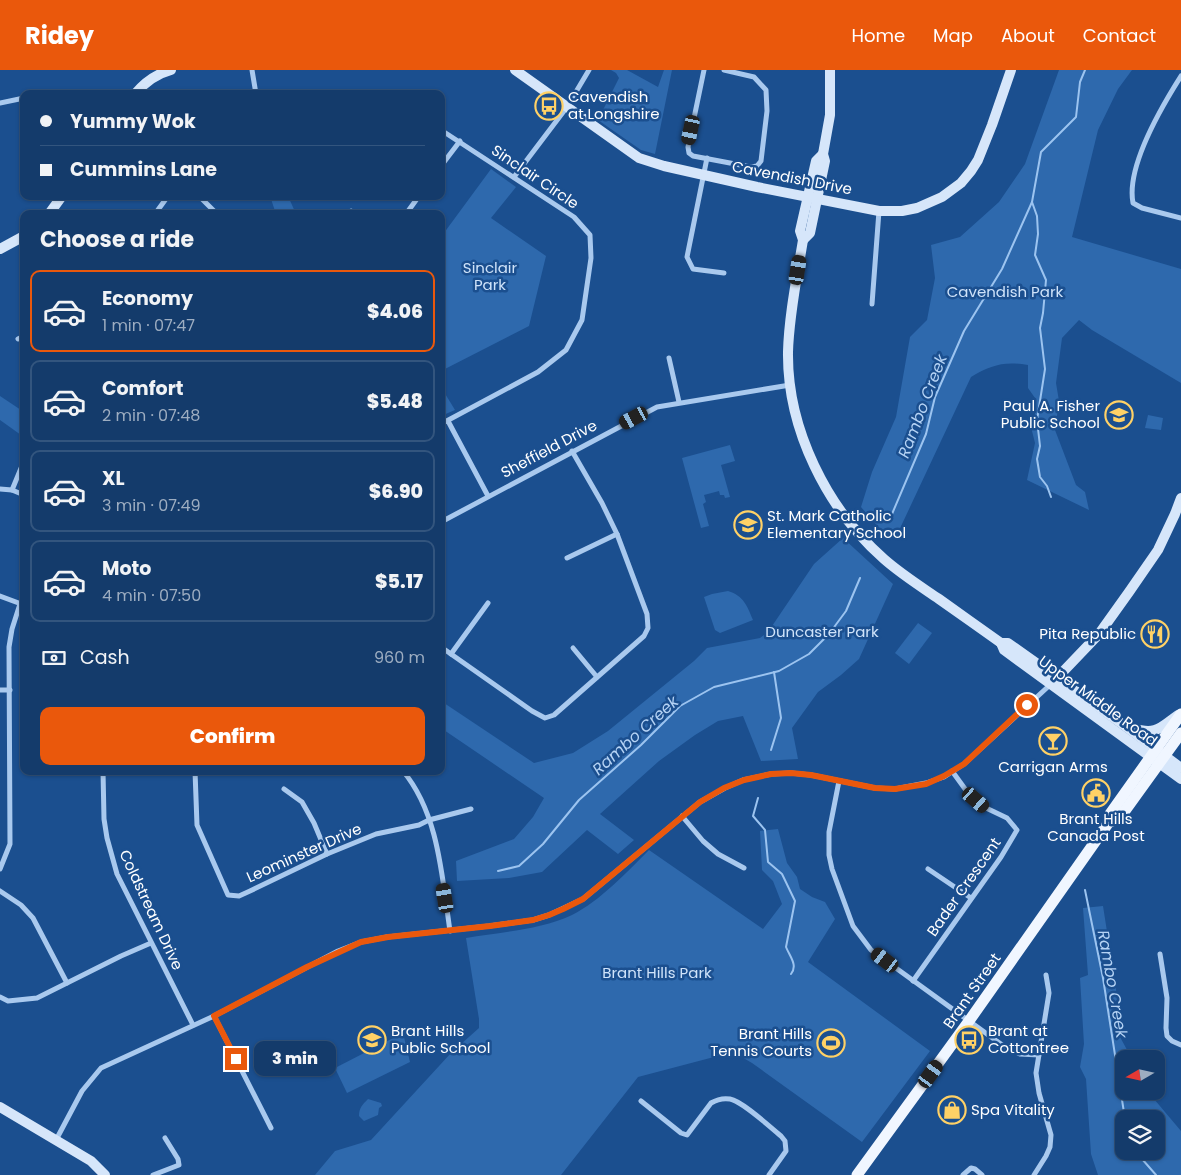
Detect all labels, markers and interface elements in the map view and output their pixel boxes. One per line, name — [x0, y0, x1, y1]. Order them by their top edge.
text: Ridey — [25, 19, 94, 52]
text: Home — [851, 23, 905, 48]
text: Map — [933, 23, 973, 48]
text: About — [1001, 23, 1055, 48]
text: Contact — [1083, 23, 1156, 48]
place label: Cavendish at Longshire — [568, 86, 659, 124]
bus stop icon: Cavendish at Longshire — [534, 91, 564, 121]
text: Yummy Wok — [70, 108, 196, 135]
car — [680, 114, 701, 146]
street label: Sinclair Circle — [487, 140, 583, 214]
text: Cummins Lane — [70, 156, 217, 183]
street label: Cavendish Drive — [730, 156, 854, 199]
text: Choose a ride — [40, 224, 194, 255]
car — [788, 254, 807, 286]
park label: Sinclair Park — [463, 257, 518, 295]
park label: Cavendish Park — [947, 281, 1063, 302]
text: Economy — [102, 285, 193, 312]
icon: car — [42, 289, 87, 334]
text: $4.06 — [367, 298, 423, 325]
text: 1 min · 07:47 — [102, 314, 195, 337]
water label: Rambo Creek — [892, 350, 953, 461]
text: Comfort — [102, 375, 184, 402]
icon: car — [42, 379, 87, 424]
text: $5.48 — [367, 388, 423, 415]
place label: Paul A. Fisher Public School — [1001, 395, 1100, 433]
school or university icon: Paul A. Fisher Public School — [1104, 400, 1134, 430]
text: 2 min · 07:48 — [102, 404, 200, 427]
car — [617, 404, 650, 432]
street label: Sheffield Drive — [497, 414, 600, 483]
text: XL — [102, 465, 125, 492]
icon: car — [42, 469, 87, 514]
text: $6.90 — [369, 478, 423, 505]
text: 3 min · 07:49 — [102, 494, 201, 517]
place label: St. Mark Catholic Elementary School — [767, 505, 906, 543]
school or university icon: St. Mark Catholic Elementary School — [733, 510, 763, 540]
text: Moto — [102, 555, 151, 582]
icon: car — [42, 559, 87, 604]
text: $5.17 — [375, 568, 423, 595]
text: 4 min · 07:50 — [102, 584, 201, 607]
restaurant icon: Pita Republic — [1140, 619, 1170, 649]
park label: Duncaster Park — [765, 621, 879, 642]
place label: Pita Republic — [1039, 623, 1136, 644]
icon: cash — [40, 644, 68, 672]
text: Cash — [80, 644, 130, 671]
text: 960 m — [374, 646, 425, 669]
street label: Upper Middle Road — [1035, 650, 1162, 751]
water label: Rambo Creek — [587, 690, 684, 780]
route start — [1016, 694, 1038, 716]
button: Confirm — [40, 707, 425, 765]
bar icon: Carrigan Arms — [1038, 726, 1068, 756]
place label: Carrigan Arms — [998, 756, 1108, 777]
public building icon: Brant Hills Canada Post — [1081, 778, 1111, 808]
car — [959, 784, 992, 816]
place label: Brant Hills Canada Post — [1047, 808, 1145, 846]
street label: Leominster Drive — [243, 818, 365, 887]
street label: Bader Crescent — [922, 833, 1006, 940]
street label: Coldstream Drive — [114, 846, 189, 973]
car — [435, 882, 454, 914]
water label: Rambo Creek — [1092, 928, 1133, 1041]
car — [868, 945, 901, 975]
street label: Brant Street — [938, 949, 1005, 1033]
park label: Brant Hills Park — [602, 962, 712, 983]
place label: Brant Hills Public School — [391, 1020, 490, 1058]
place label: Brant at Cottontree — [988, 1020, 1069, 1058]
place label: Brant Hills Tennis Courts — [710, 1023, 812, 1061]
school or university icon: Brant Hills Public School — [357, 1025, 387, 1055]
bus stop icon: Brant at Cottontree — [954, 1025, 984, 1055]
sports icon: Brant Hills Tennis Courts — [816, 1028, 846, 1058]
callout: 3 min — [254, 1042, 336, 1076]
text: 3 min — [272, 1047, 318, 1070]
route end — [225, 1048, 247, 1070]
north arrow — [1115, 1050, 1165, 1100]
map controls — [1115, 1050, 1165, 1160]
car — [916, 1057, 945, 1091]
shop icon: Spa Vitality — [937, 1095, 967, 1125]
place label: Spa Vitality — [971, 1099, 1055, 1120]
button: layers — [1115, 1110, 1165, 1160]

